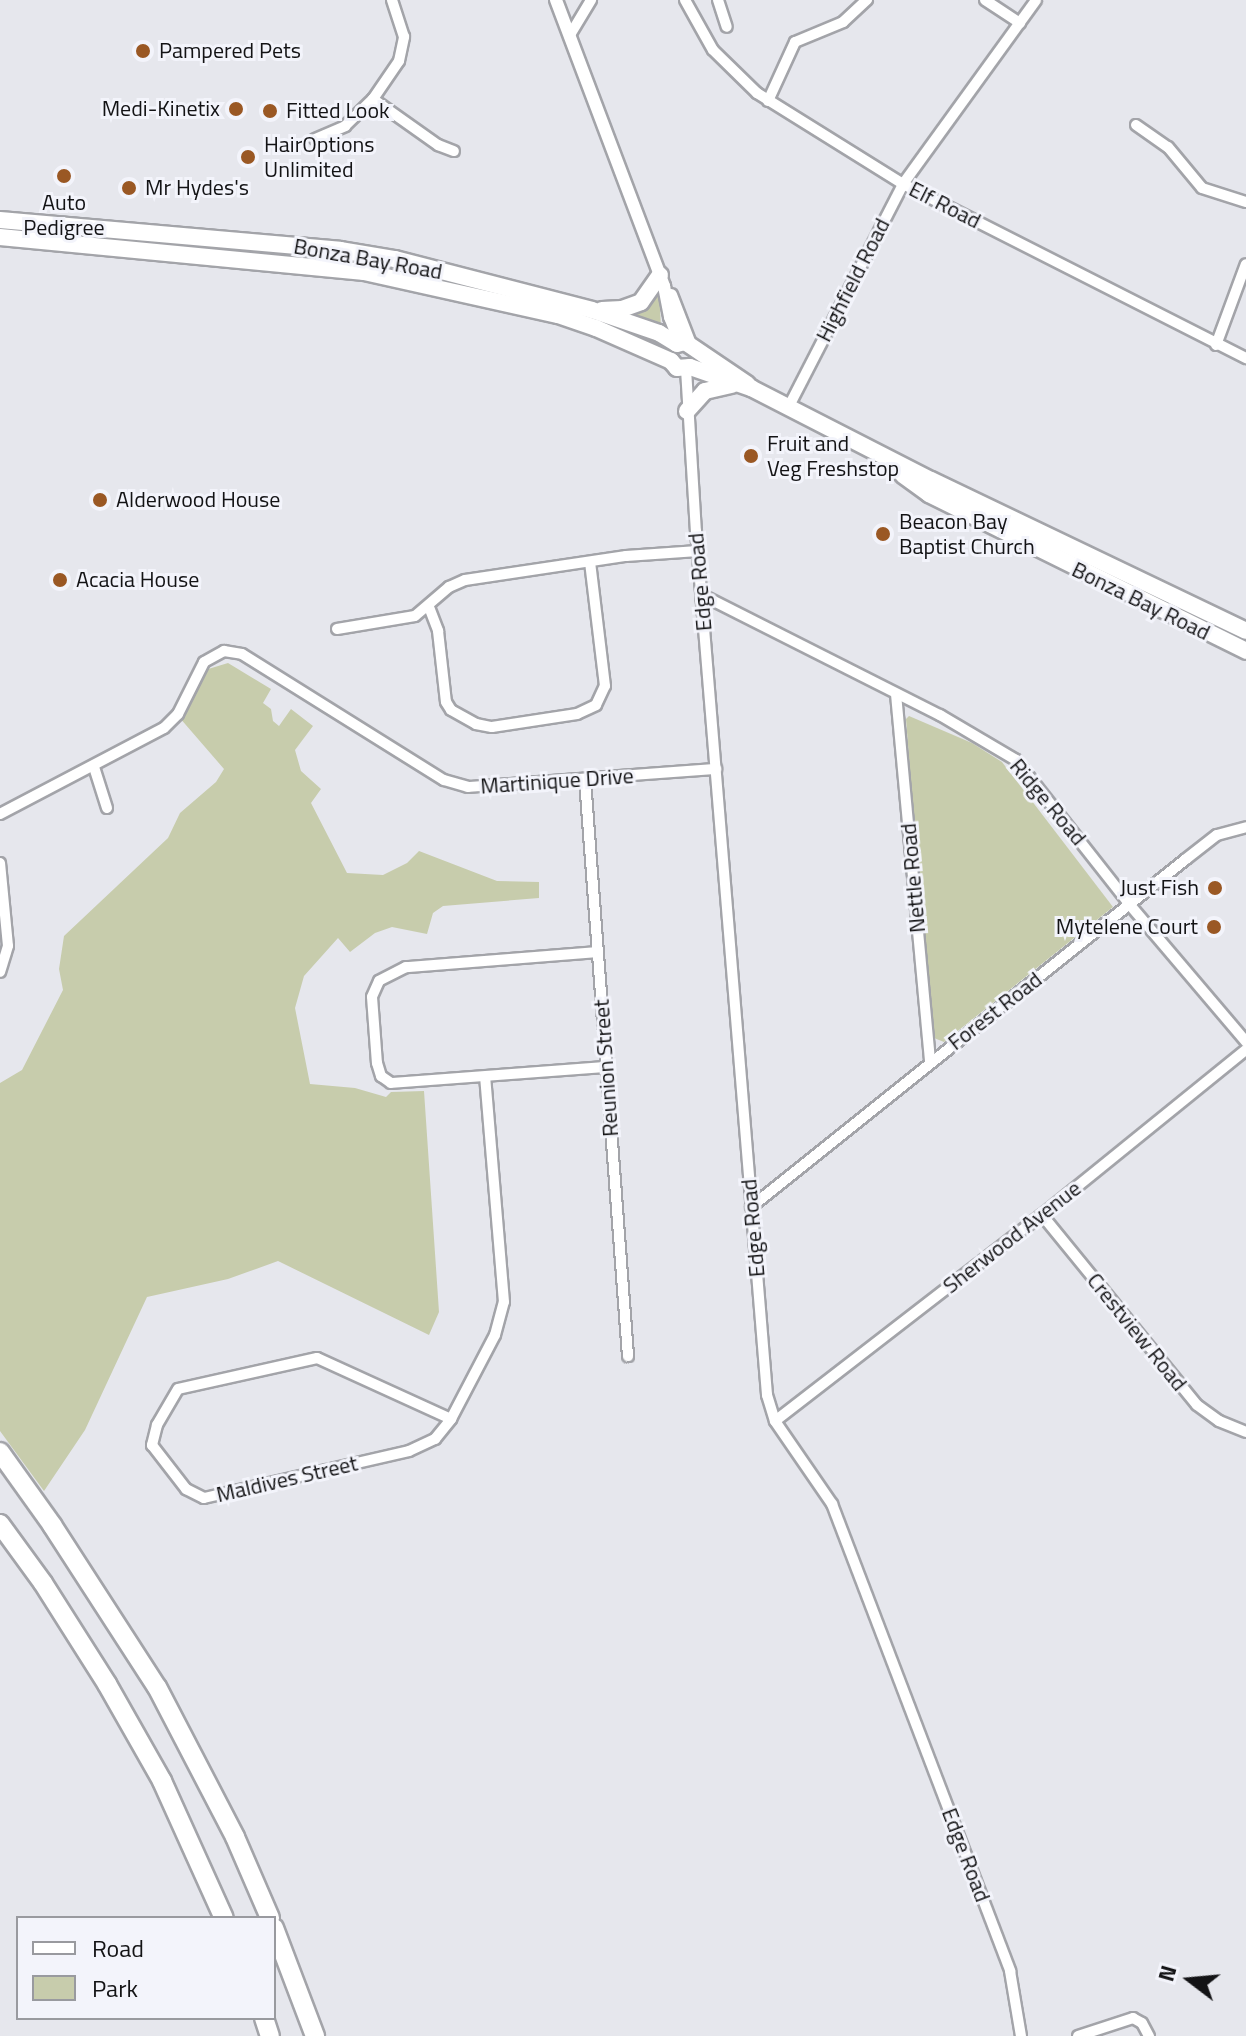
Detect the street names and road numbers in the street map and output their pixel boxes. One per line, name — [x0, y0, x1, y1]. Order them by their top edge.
street label: Elf Road — [905, 176, 985, 234]
street label: Highfield Road — [811, 214, 895, 346]
street label: Bonza Bay Road — [292, 233, 444, 285]
street label: Edge Road — [683, 532, 717, 632]
street label: Bonza Bay Road — [1068, 556, 1214, 646]
street label: Ridge Road — [1004, 753, 1092, 851]
street label: Martinique Drive — [479, 762, 635, 800]
street label: Nettle Road — [895, 822, 931, 934]
street label: Forest Road — [943, 966, 1047, 1056]
street label: Reunion Street — [588, 998, 624, 1138]
street label: Sherwood Avenue — [938, 1175, 1086, 1299]
street label: Edge Road — [736, 1178, 770, 1278]
street label: Crestview Road — [1081, 1268, 1193, 1396]
street label: Maldives Street — [214, 1450, 360, 1508]
street label: Edge Road — [936, 1804, 996, 1906]

